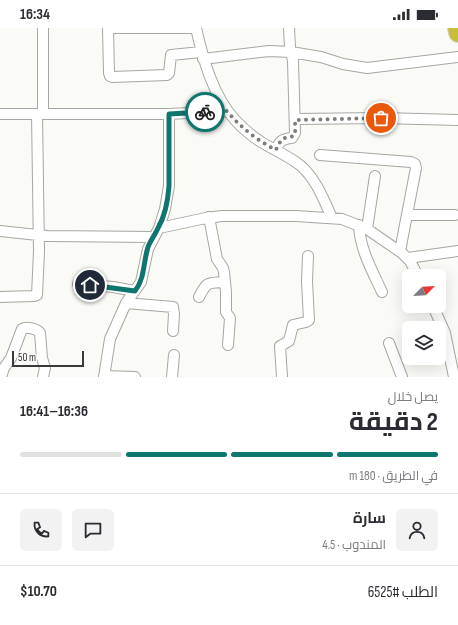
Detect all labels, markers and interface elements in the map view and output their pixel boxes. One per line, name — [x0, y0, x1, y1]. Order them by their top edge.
text: 16:34 — [20, 5, 50, 24]
courier — [185, 92, 225, 132]
icon: bike — [194, 101, 216, 123]
pin — [364, 101, 398, 135]
icon: bag — [370, 107, 392, 129]
pin — [73, 268, 107, 302]
north arrow — [402, 269, 446, 313]
map controls — [402, 269, 446, 365]
icon: home — [79, 274, 101, 296]
button: layers — [402, 321, 446, 365]
scale bar — [12, 349, 84, 368]
text: 50 m — [18, 351, 36, 364]
text: يصل خلال — [388, 389, 438, 405]
text: 16:36–16:41 — [20, 402, 88, 421]
text: 2 دقيقة — [349, 407, 438, 438]
text: في الطريق · 180 m — [349, 468, 438, 484]
button: phone — [20, 509, 62, 551]
button: chat — [72, 509, 114, 551]
text: سارة — [353, 509, 386, 528]
button: person — [396, 509, 438, 551]
text: المندوب · 4.5 — [322, 537, 386, 553]
text: $10.70 — [20, 582, 57, 601]
text: الطلب #6525 — [368, 583, 438, 602]

